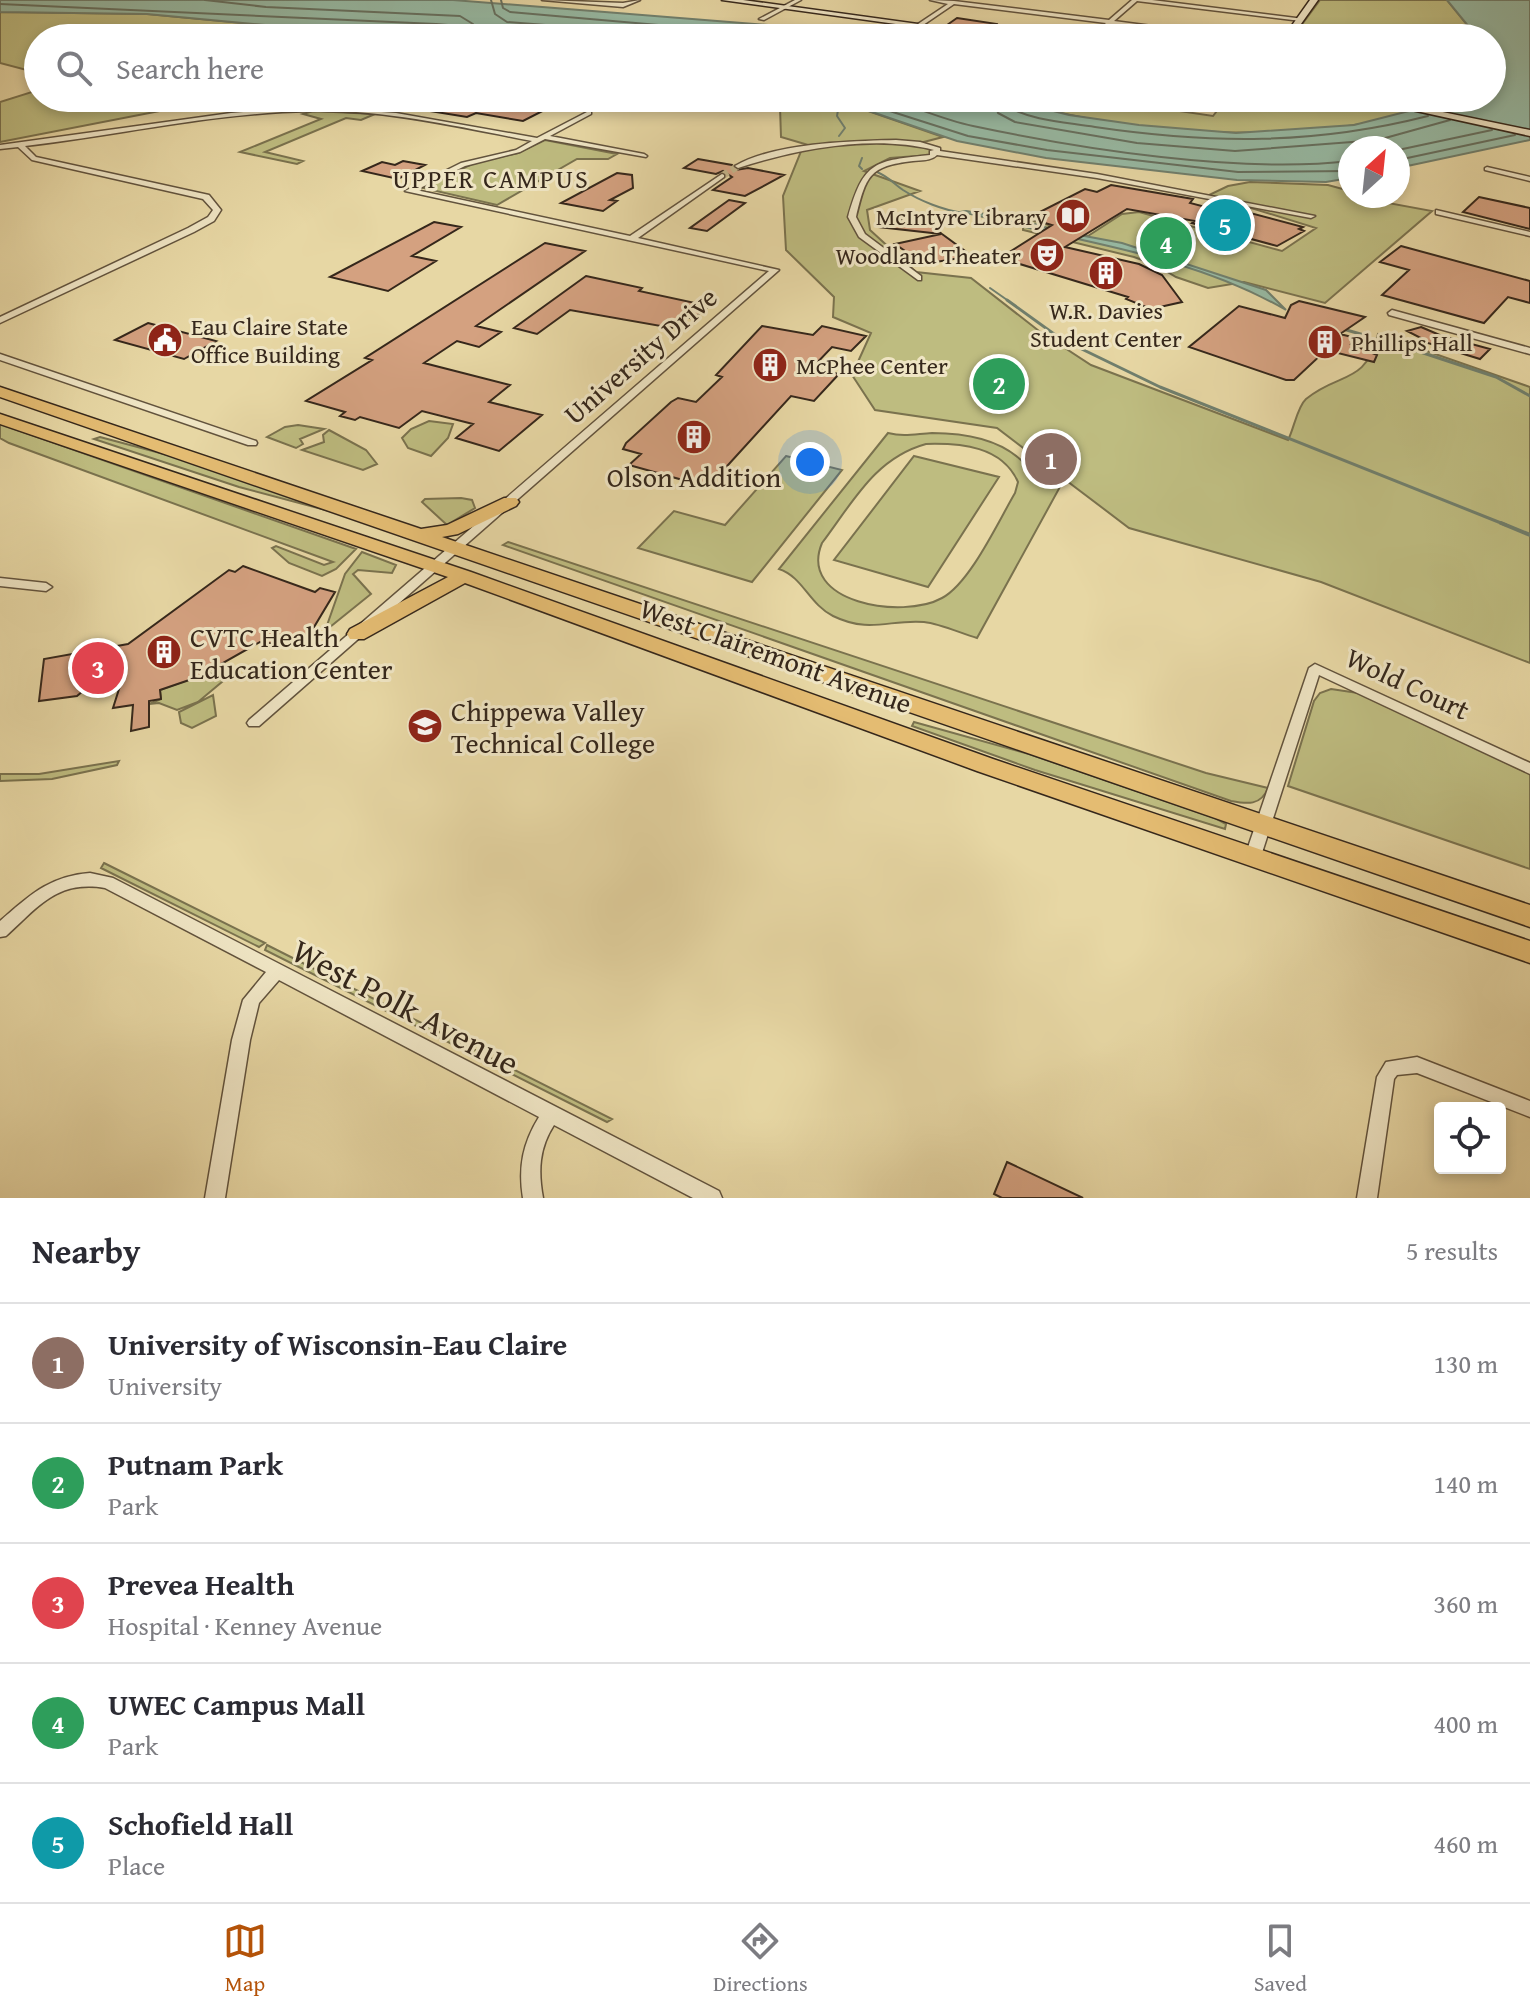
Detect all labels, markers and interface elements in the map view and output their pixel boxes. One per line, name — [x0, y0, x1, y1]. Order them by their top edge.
search box — [24, 24, 1506, 112]
icon: search — [52, 46, 96, 90]
text: Search here — [116, 46, 264, 90]
north arrow — [1338, 136, 1410, 208]
district label: UPPER CAMPUS — [392, 159, 590, 198]
pin: 5 — [1199, 195, 1251, 255]
library icon: McIntyre Library — [1054, 197, 1092, 235]
place label: McIntyre Library — [876, 199, 1047, 234]
pin: 4 — [1140, 213, 1192, 273]
theatre icon: Woodland Theater — [1028, 236, 1066, 274]
place label: Woodland Theater — [835, 238, 1021, 273]
building icon: W.R. Davies Student Center — [1087, 254, 1125, 292]
street label: University Drive — [554, 277, 726, 433]
place label: W.R. Davies Student Center — [1030, 293, 1182, 356]
place label: Eau Claire State Office Building — [191, 309, 348, 372]
public building icon: Eau Claire State Office Building — [146, 321, 184, 359]
building icon: Phillips Hall — [1306, 323, 1344, 361]
place label: Phillips Hall — [1351, 325, 1473, 360]
building icon: McPhee Center — [751, 346, 789, 384]
place label: McPhee Center — [796, 348, 948, 383]
pin: 2 — [973, 354, 1025, 414]
building icon: Olson Addition — [675, 418, 713, 456]
pin: 1 — [1025, 429, 1077, 489]
your location — [790, 442, 830, 482]
place label: Olson Addition — [607, 456, 782, 497]
street label: West Clairemont Avenue — [634, 587, 918, 723]
place label: CVTC Health Education Center — [190, 616, 393, 689]
building icon: CVTC Health Education Center — [145, 633, 183, 671]
street label: Wold Court — [1339, 637, 1477, 730]
pin: 3 — [72, 638, 124, 698]
place label: Chippewa Valley Technical College — [451, 690, 655, 763]
school or university icon: Chippewa Valley Technical College — [406, 707, 444, 745]
street label: West Polk Avenue — [284, 925, 528, 1087]
map controls — [1434, 1102, 1506, 1174]
button: locate — [1434, 1102, 1506, 1174]
text: Nearby — [32, 1226, 141, 1275]
text: 5 results — [1406, 1231, 1498, 1270]
text: University of Wisconsin-Eau Claire — [108, 1322, 567, 1366]
text: 1 — [51, 1344, 65, 1383]
text: 130 m — [1433, 1344, 1498, 1383]
text: University — [108, 1366, 222, 1405]
text: Putnam Park — [108, 1442, 283, 1486]
text: 2 — [51, 1464, 65, 1503]
text: 140 m — [1433, 1464, 1498, 1503]
text: Park — [108, 1486, 158, 1525]
text: Prevea Health — [108, 1562, 294, 1606]
text: 3 — [51, 1584, 65, 1623]
text: 360 m — [1433, 1584, 1498, 1623]
text: Hospital · Kenney Avenue — [108, 1606, 382, 1645]
text: UWEC Campus Mall — [108, 1682, 365, 1726]
text: 4 — [51, 1704, 65, 1743]
text: 400 m — [1433, 1704, 1498, 1743]
text: Park — [108, 1726, 158, 1765]
text: Schofield Hall — [108, 1802, 293, 1846]
text: 5 — [51, 1824, 65, 1863]
text: 460 m — [1433, 1824, 1498, 1863]
text: Place — [108, 1846, 165, 1885]
tab: Map — [223, 1919, 267, 1999]
tab: Directions — [713, 1919, 808, 1999]
tab: Saved — [1254, 1919, 1307, 1999]

